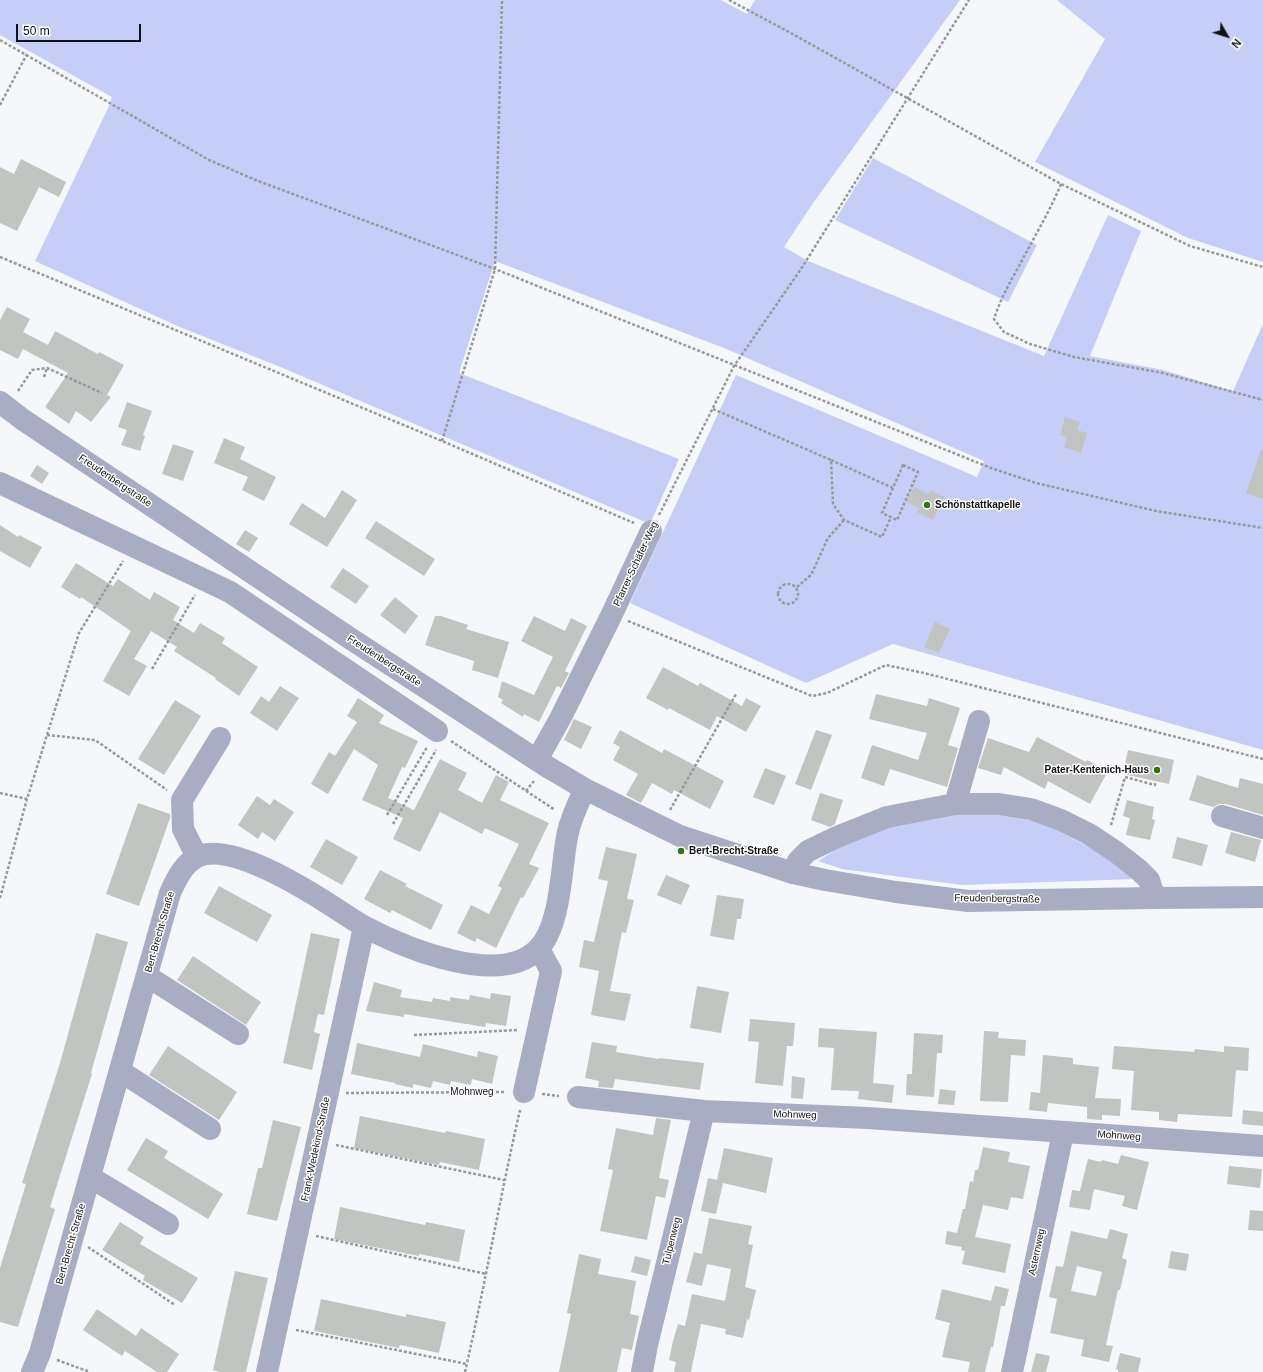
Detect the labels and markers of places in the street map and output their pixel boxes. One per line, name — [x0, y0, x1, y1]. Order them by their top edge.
place label: Schönstattkapelle — [935, 499, 1021, 511]
marker: Schönstattkapelle — [922, 500, 932, 510]
place label: Pater-Kentenich-Haus — [1045, 764, 1149, 776]
marker: Pater-Kentenich-Haus — [1152, 765, 1162, 775]
place label: Bert-Brecht-Straße — [689, 845, 778, 857]
marker: Bert-Brecht-Straße — [676, 846, 686, 856]

